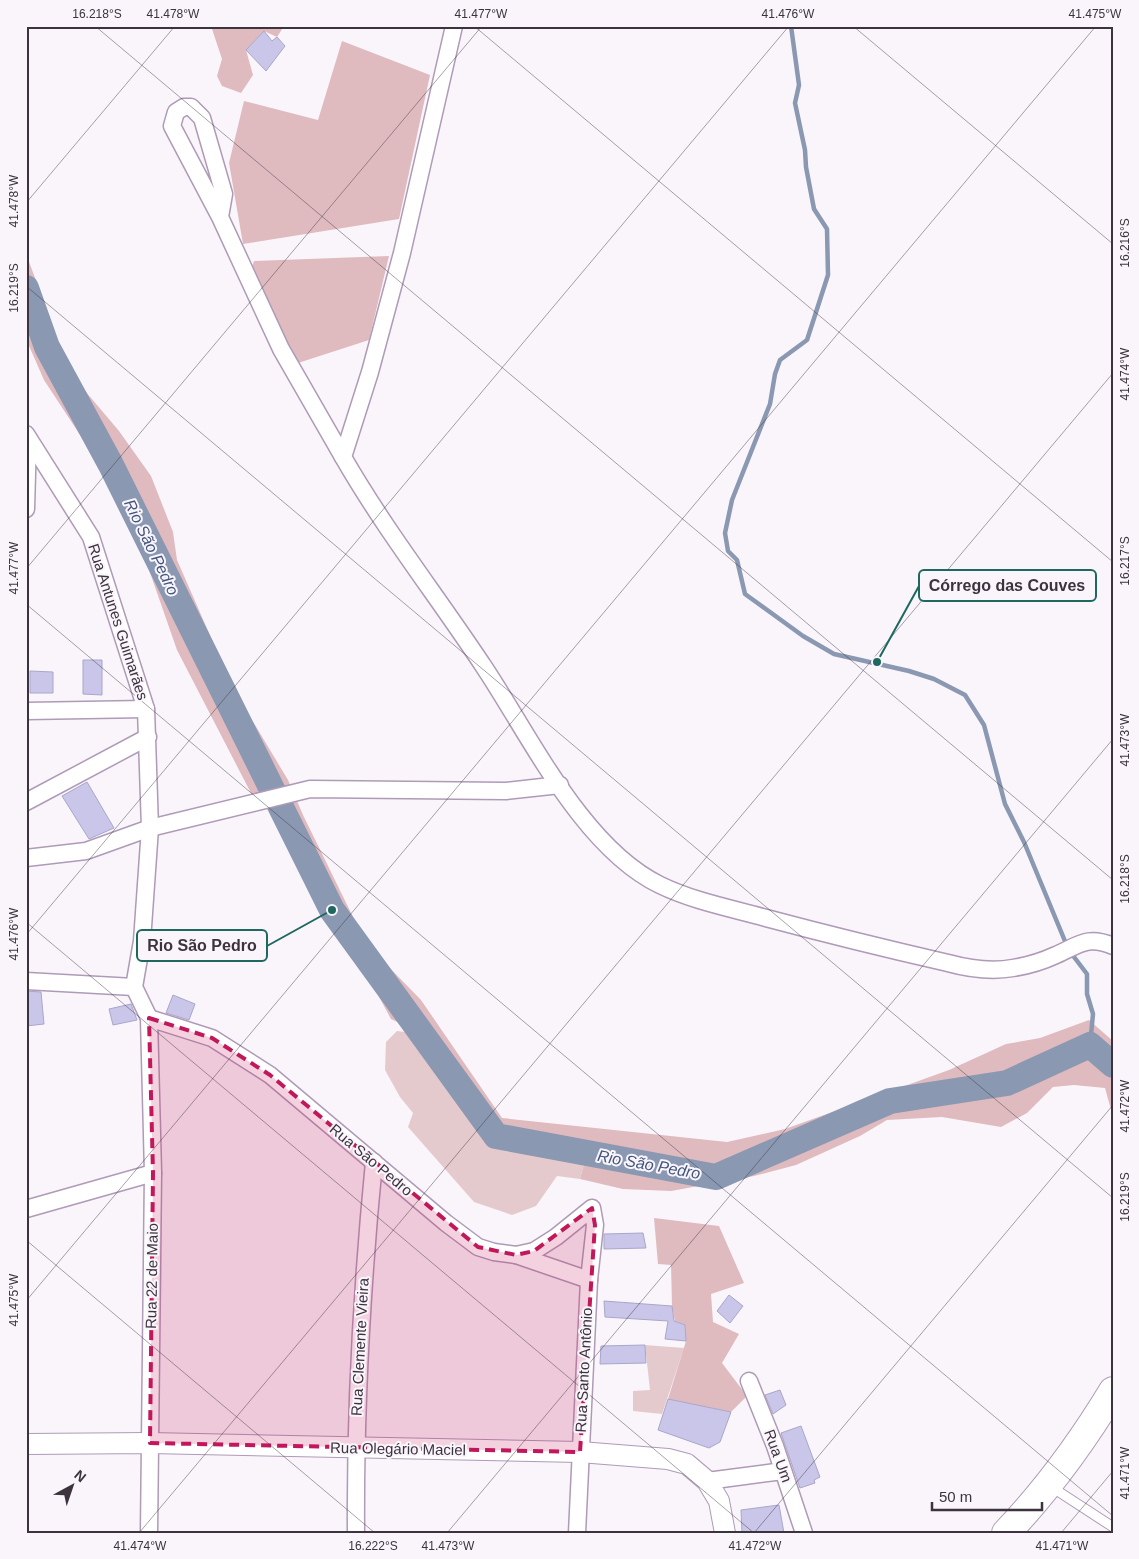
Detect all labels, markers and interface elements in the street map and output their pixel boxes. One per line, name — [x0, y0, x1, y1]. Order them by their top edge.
text: 16.218°S — [72, 7, 122, 21]
text: 41.478°W — [147, 7, 200, 21]
text: 41.477°W — [455, 7, 508, 21]
text: 41.476°W — [762, 7, 815, 21]
text: 41.475°W — [1069, 7, 1122, 21]
text: 41.478°W — [7, 174, 21, 227]
text: 16.216°S — [1118, 218, 1132, 268]
text: 16.219°S — [7, 263, 21, 313]
text: 41.474°W — [1118, 347, 1132, 400]
water label: Rio São Pedro — [121, 497, 182, 598]
text: 16.217°S — [1118, 536, 1132, 586]
text: 41.477°W — [7, 541, 21, 594]
street label: Rua Antunes Guimarães — [85, 541, 152, 702]
callout: Córrego das Couves — [919, 570, 1096, 601]
text: Córrego das Couves — [929, 577, 1085, 594]
text: 41.473°W — [1118, 713, 1132, 766]
text: 16.218°S — [1118, 854, 1132, 904]
text: 41.476°W — [7, 907, 21, 960]
callout: Rio São Pedro — [137, 930, 267, 961]
text: Rio São Pedro — [147, 937, 257, 954]
text: 41.472°W — [1118, 1079, 1132, 1132]
street label: Rua São Pedro — [327, 1120, 416, 1199]
water label: Rio São Pedro — [596, 1147, 702, 1182]
text: 16.219°S — [1118, 1172, 1132, 1222]
street label: Rua 22 de Maio — [142, 1223, 161, 1329]
text: 41.475°W — [7, 1273, 21, 1326]
street label: Rua Clemente Vieira — [347, 1277, 372, 1416]
street label: Rua Santo Antônio — [572, 1307, 595, 1433]
street label: Rua Um — [761, 1427, 796, 1485]
street label: Rua Olegário Maciel — [330, 1439, 466, 1458]
text: 41.471°W — [1118, 1446, 1132, 1499]
north arrow — [48, 1462, 98, 1512]
text: N — [71, 1467, 89, 1485]
scale bar — [932, 1479, 1042, 1511]
text: 50 m — [939, 1488, 972, 1505]
text: 41.474°W — [114, 1539, 167, 1553]
text: 16.222°S — [348, 1539, 398, 1553]
text: 41.473°W — [422, 1539, 475, 1553]
text: 41.472°W — [729, 1539, 782, 1553]
text: 41.471°W — [1036, 1539, 1089, 1553]

